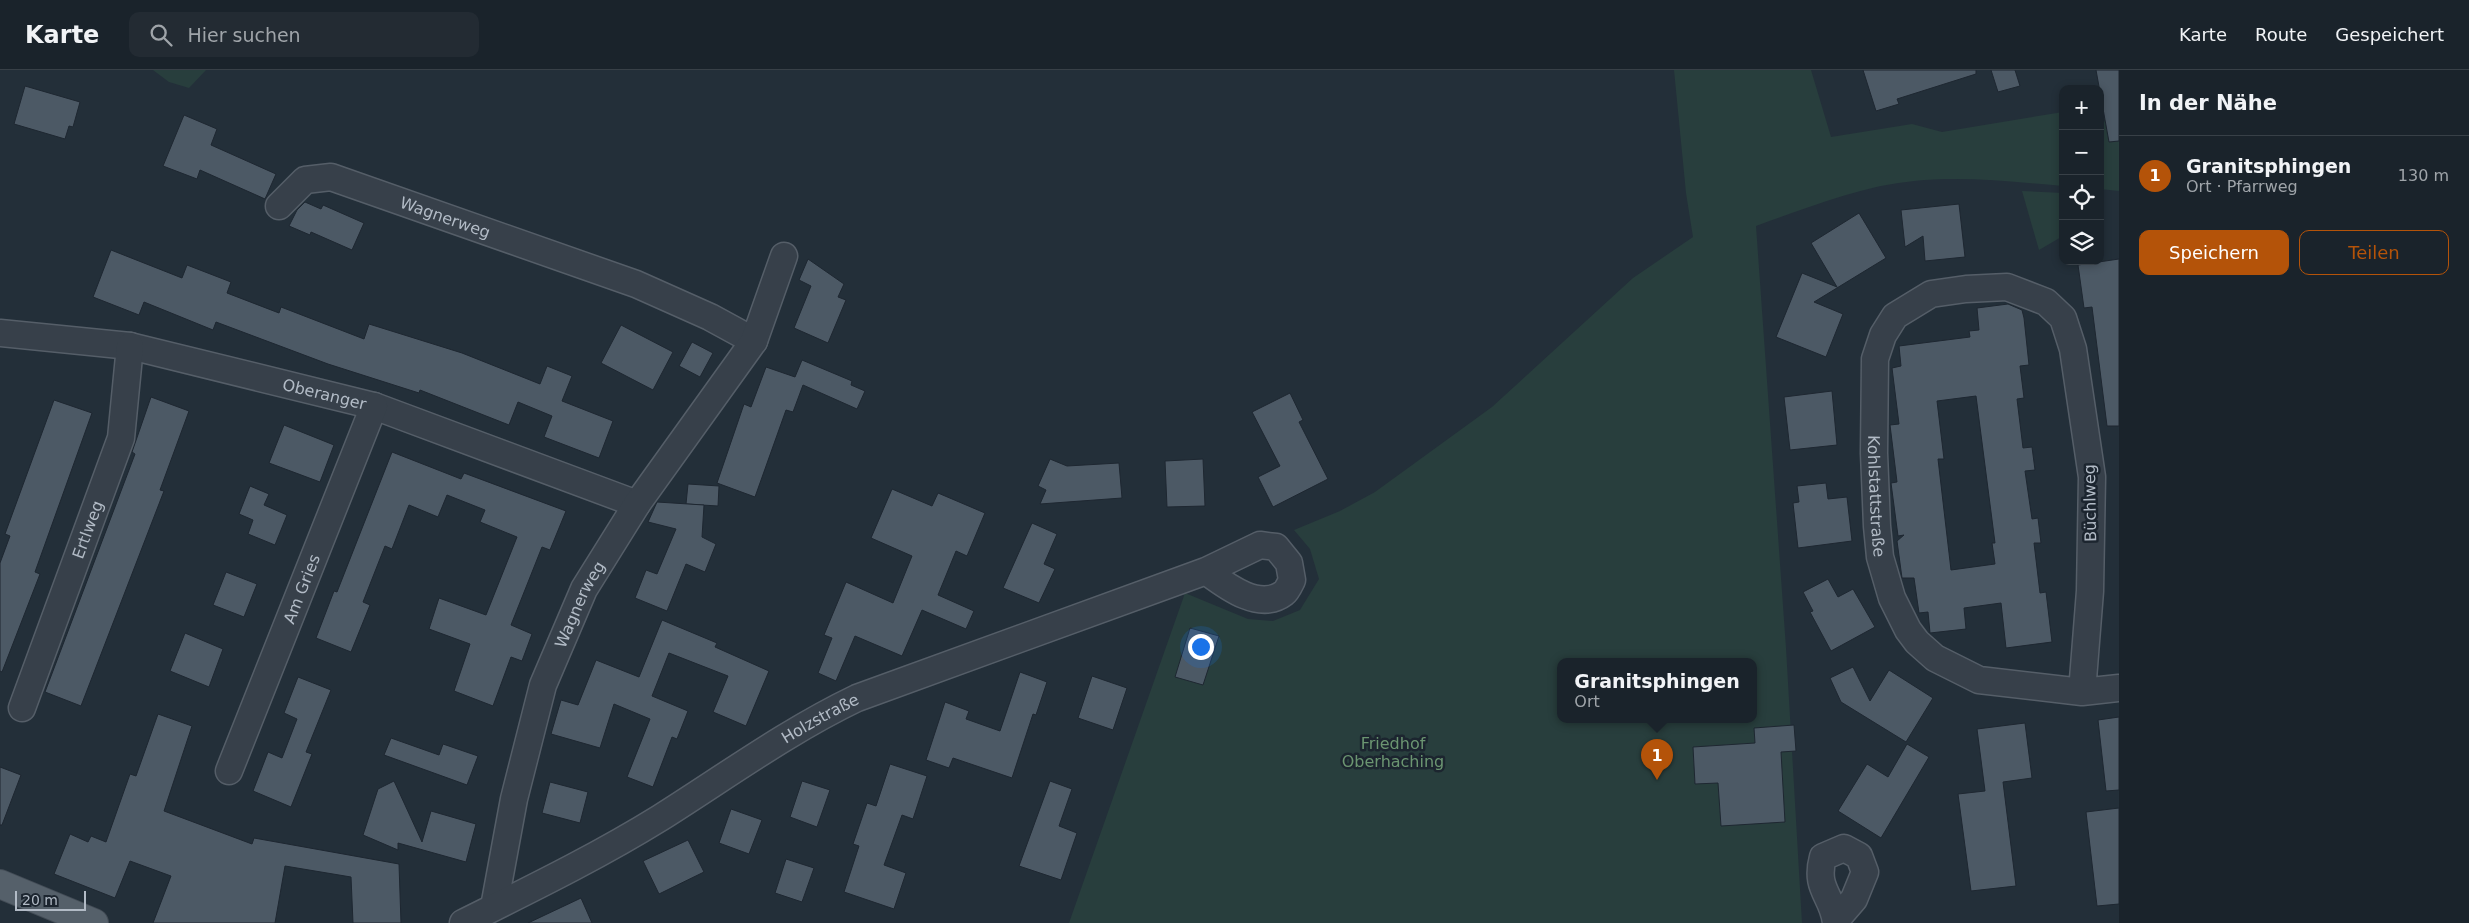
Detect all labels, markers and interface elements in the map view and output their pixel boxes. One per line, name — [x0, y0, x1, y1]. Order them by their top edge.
search box — [129, 12, 479, 57]
text: Karte — [25, 21, 99, 49]
icon: search — [147, 21, 175, 49]
text: Hier suchen — [187, 24, 301, 46]
text: Karte — [2179, 24, 2227, 45]
text: Route — [2255, 24, 2307, 45]
text: Gespeichert — [2335, 24, 2444, 45]
map controls — [2059, 85, 2104, 265]
button: + — [2059, 85, 2104, 130]
text: In der Nähe — [2139, 91, 2277, 115]
button: − — [2059, 130, 2104, 175]
text: Granitsphingen — [2186, 155, 2351, 177]
text: 1 — [2149, 166, 2161, 185]
text: 130 m — [2398, 166, 2449, 185]
button: locate — [2059, 175, 2104, 220]
text: Ort · Pfarrweg — [2186, 177, 2298, 196]
street label: Wagnerweg — [398, 192, 493, 242]
button: layers — [2059, 220, 2104, 265]
button: Speichern — [2139, 230, 2289, 275]
button: Teilen — [2299, 230, 2449, 275]
street label: Oberanger — [281, 374, 369, 413]
street label: Kohlstattstraße — [1864, 435, 1889, 558]
street label: Büchlweg — [2080, 464, 2100, 542]
street label: Ertlweg — [68, 498, 107, 561]
street label: Am Gries — [279, 551, 324, 626]
street label: Wagnerweg — [550, 557, 609, 651]
your location — [1188, 634, 1214, 660]
popup — [1557, 658, 1757, 723]
text: Granitsphingen — [1574, 670, 1740, 692]
street label: Holzstraße — [778, 689, 862, 747]
text: Ort — [1574, 692, 1600, 711]
park label: Friedhof Oberhaching — [1342, 734, 1444, 771]
pin: 1 — [1641, 739, 1673, 780]
scale bar — [15, 888, 86, 911]
text: 20 m — [22, 892, 58, 908]

